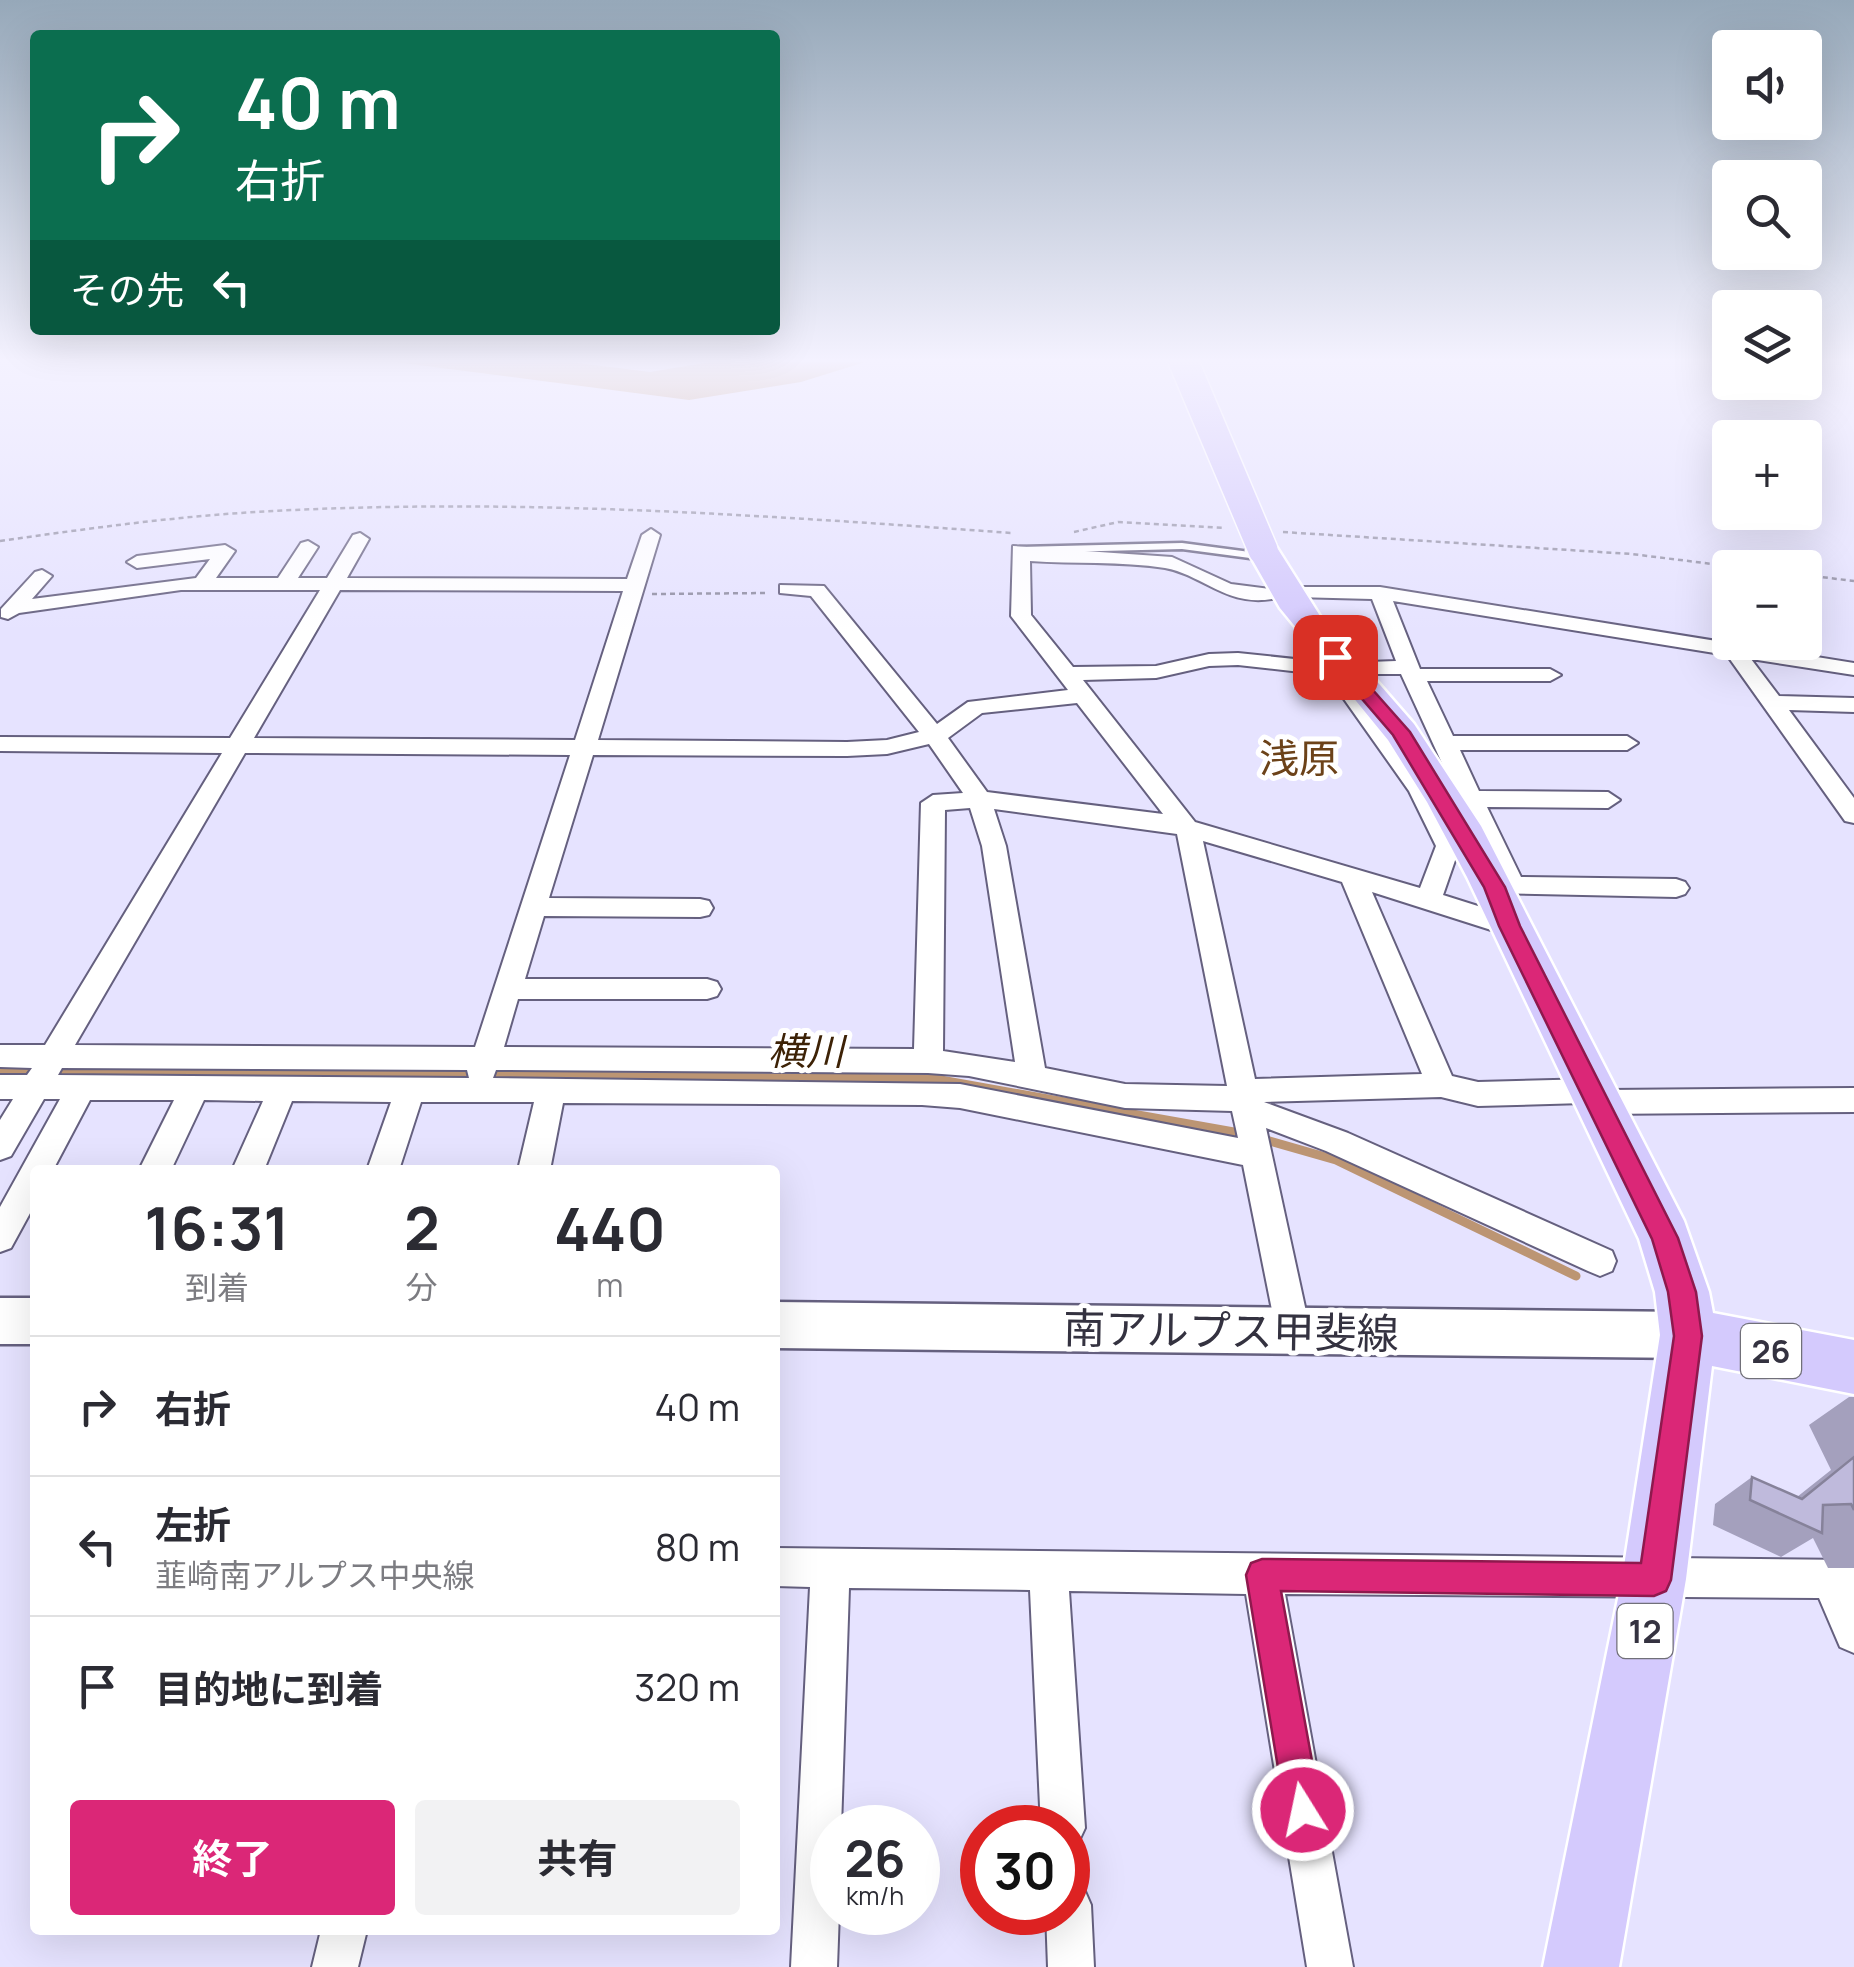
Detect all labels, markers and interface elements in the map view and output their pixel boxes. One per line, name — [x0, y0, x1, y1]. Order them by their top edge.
map controls — [1712, 30, 1822, 660]
button: sound — [1712, 30, 1822, 140]
text: 40 m — [235, 54, 401, 150]
icon: right — [70, 70, 200, 200]
text: 右折 — [235, 149, 325, 211]
button: search — [1712, 160, 1822, 270]
icon: left — [204, 260, 259, 315]
text: その先 — [70, 263, 184, 315]
button: layers — [1712, 290, 1822, 400]
button: + — [1712, 420, 1822, 530]
button: − — [1712, 550, 1822, 660]
pin — [1293, 615, 1378, 700]
icon: arrive — [1308, 630, 1363, 685]
district label: 浅原 — [1259, 730, 1339, 785]
water label: 横川 — [768, 1024, 848, 1076]
text: 16:31 — [144, 1186, 290, 1268]
text: 2 — [404, 1186, 440, 1268]
text: 440 — [554, 1187, 666, 1269]
text: m — [596, 1263, 623, 1307]
text: 到着 — [185, 1265, 249, 1309]
text: 分 — [406, 1265, 438, 1309]
street label: 南アルプス甲斐線 — [1063, 1298, 1399, 1362]
road number: 26 — [1741, 1324, 1801, 1378]
icon: right — [70, 1379, 125, 1434]
text: 40 m — [655, 1380, 740, 1432]
text: 右折 — [155, 1382, 231, 1434]
text: 左折 — [155, 1498, 231, 1550]
icon: left — [70, 1519, 125, 1574]
text: 80 m — [655, 1520, 740, 1572]
text: 韮崎南アルプス中央線 — [155, 1553, 475, 1597]
road number: 12 — [1618, 1604, 1672, 1658]
icon: arrive — [70, 1659, 125, 1714]
text: 320 m — [634, 1660, 740, 1712]
text: 目的地に到着 — [155, 1662, 383, 1714]
position arrow — [1251, 1758, 1355, 1862]
button: 終了 — [70, 1800, 395, 1915]
button: 共有 — [415, 1800, 740, 1915]
speed limit sign: 30 — [960, 1805, 1090, 1935]
text: 26 — [845, 1824, 905, 1892]
text: km/h — [846, 1878, 904, 1913]

